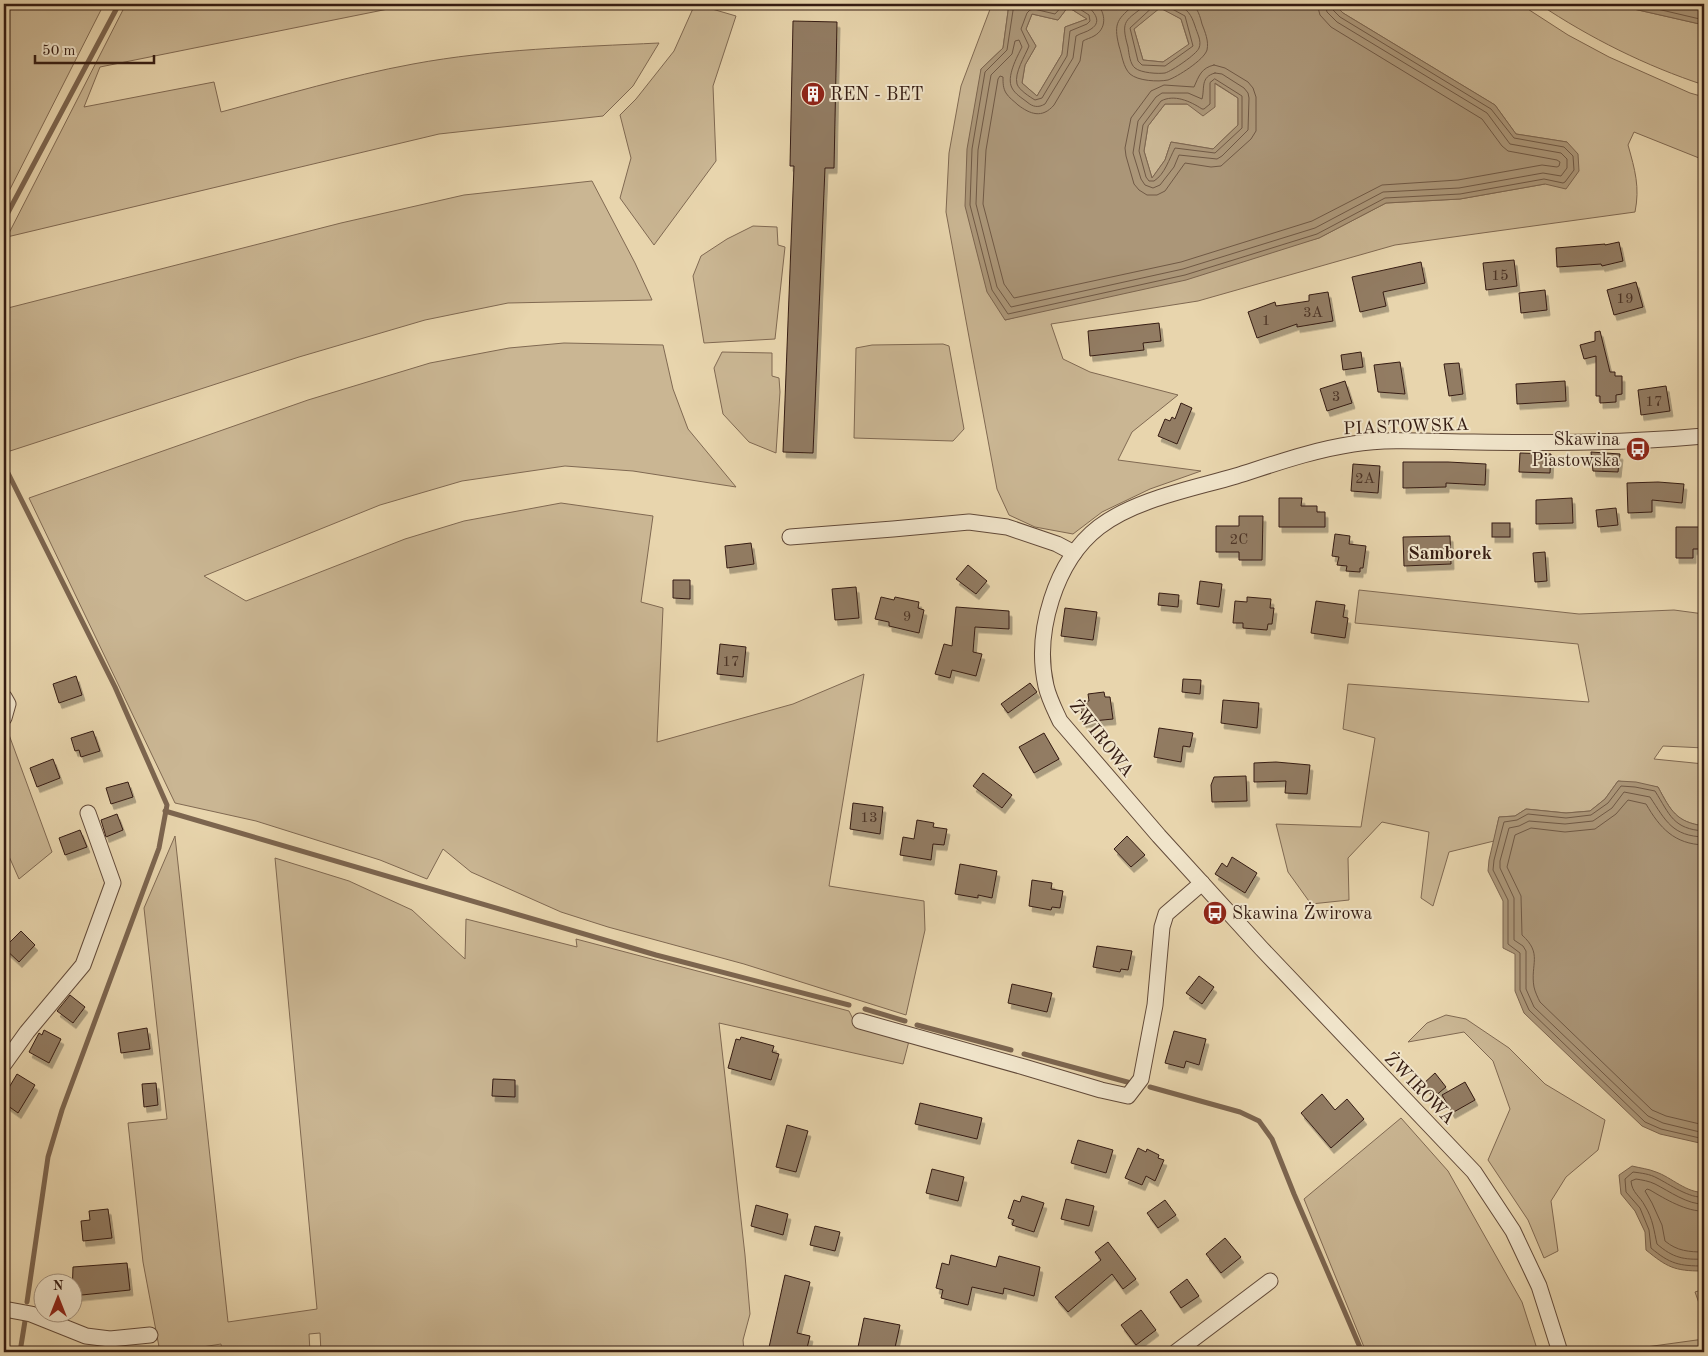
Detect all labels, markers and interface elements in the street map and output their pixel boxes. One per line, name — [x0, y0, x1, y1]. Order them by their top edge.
scale bar — [35, 32, 154, 64]
text: 50 m — [42, 44, 76, 59]
building icon: REN - BET — [800, 81, 826, 107]
place label: REN - BET — [830, 86, 924, 104]
house number: 15 — [1491, 269, 1509, 284]
house number: 19 — [1616, 292, 1634, 307]
house number: 3A — [1303, 306, 1324, 321]
house number: 1 — [1262, 314, 1270, 329]
house number: 3 — [1332, 390, 1340, 405]
house number: 17 — [1645, 395, 1663, 410]
street label: PIASTOWSKA — [1343, 416, 1470, 438]
place label: Skawina Piastowska — [1531, 431, 1620, 470]
bus stop icon: Skawina Piastowska — [1625, 436, 1651, 462]
house number: 2A — [1355, 472, 1376, 487]
house number: 2C — [1230, 533, 1248, 548]
district label: Samborek — [1408, 545, 1492, 564]
house number: 9 — [903, 610, 911, 625]
house number: 17 — [722, 655, 740, 670]
street label: ŻWIROWA — [1066, 695, 1139, 781]
house number: 13 — [860, 811, 878, 826]
bus stop icon: Skawina Żwirowa — [1202, 900, 1228, 926]
place label: Skawina Żwirowa — [1232, 902, 1372, 923]
street label: ŻWIROWA — [1381, 1047, 1460, 1128]
north arrow — [32, 1274, 82, 1324]
text: N — [53, 1279, 64, 1293]

